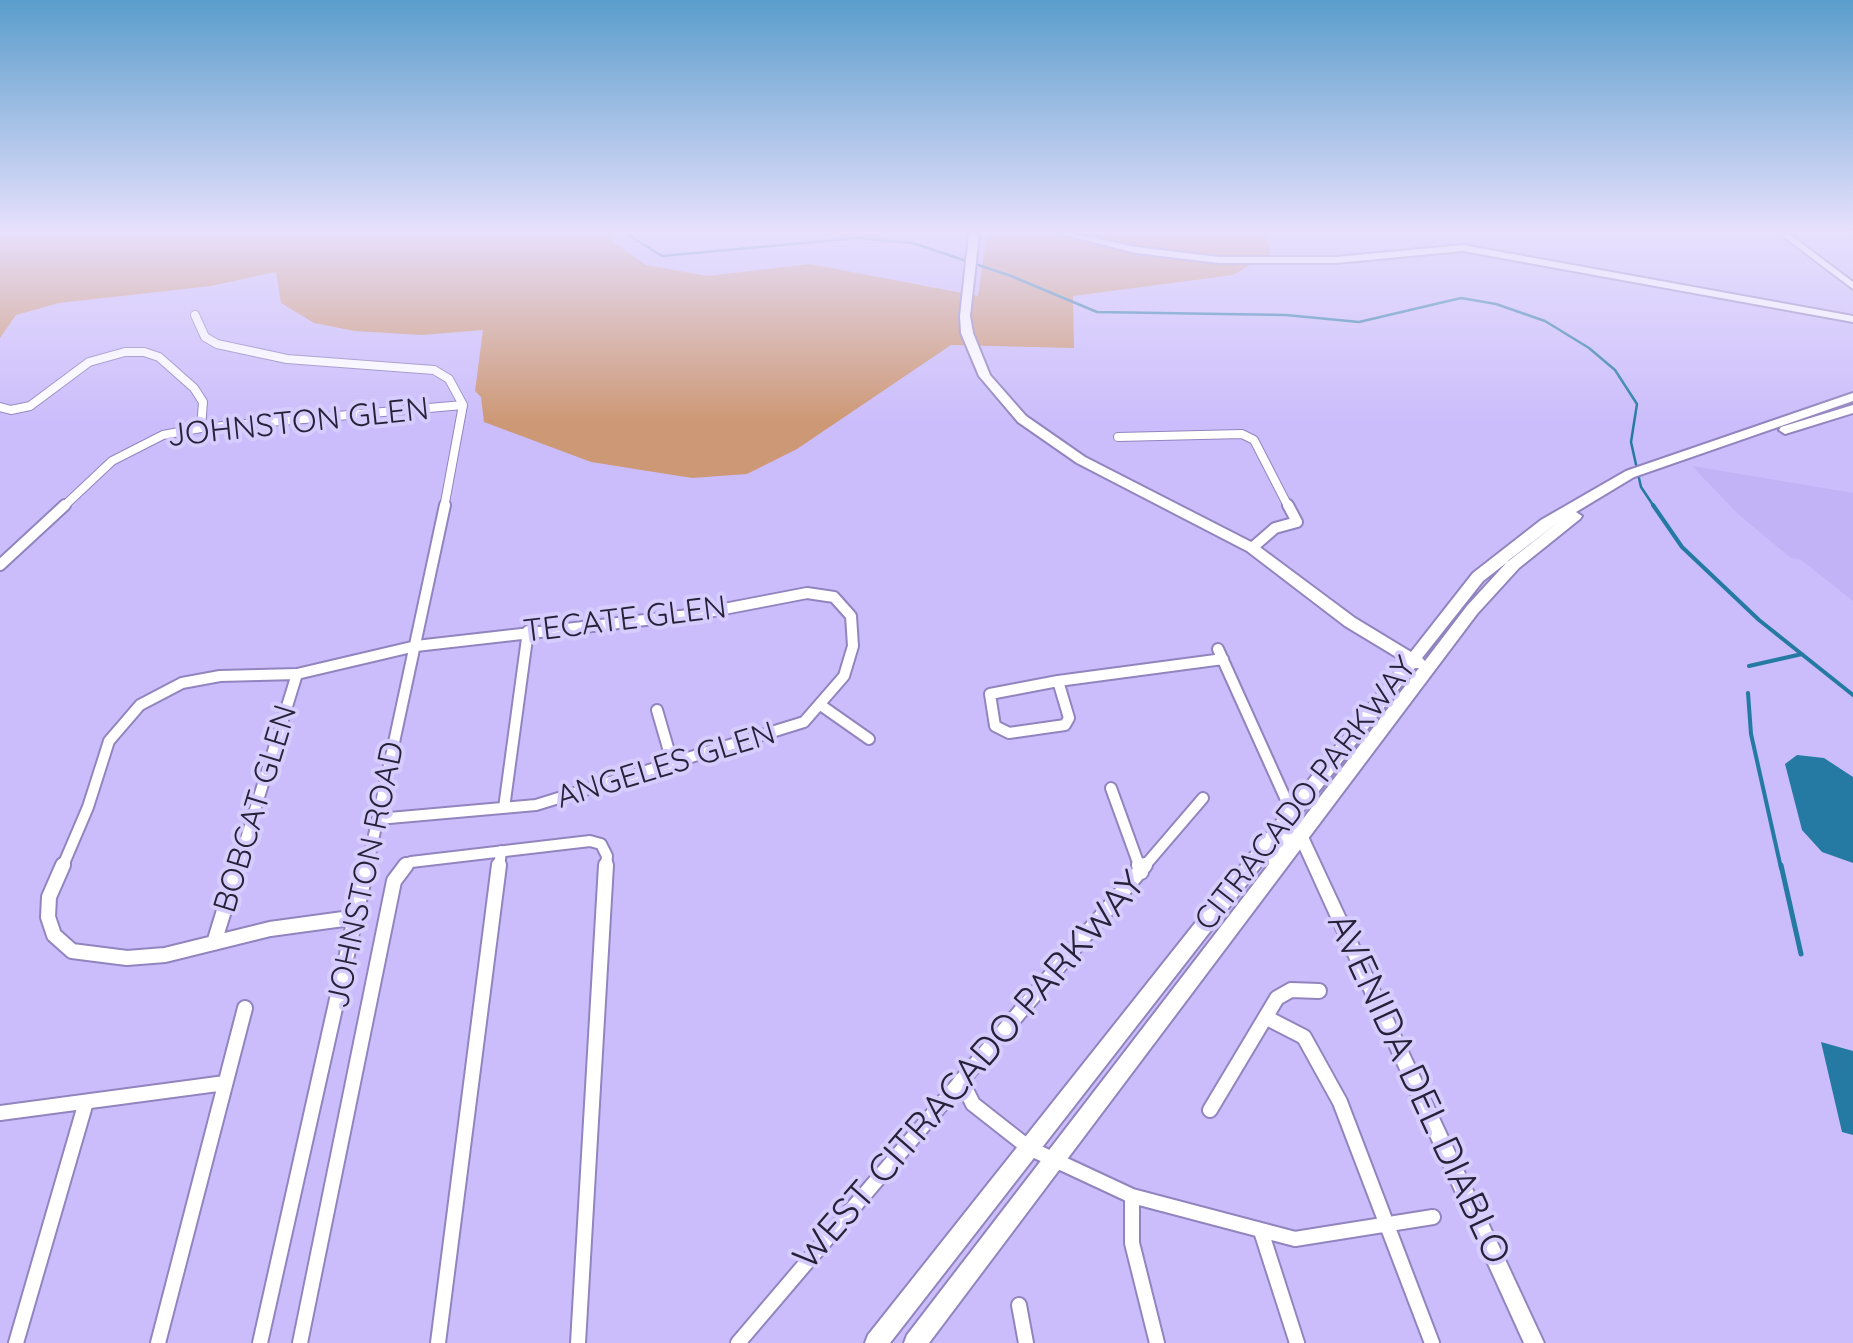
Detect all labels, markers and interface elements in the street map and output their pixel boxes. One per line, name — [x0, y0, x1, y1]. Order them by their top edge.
street label: JOHNSTON GLEN — [165, 390, 431, 456]
street label: TECATE GLEN — [521, 588, 729, 652]
street label: CITRACADO PARKWAY — [1187, 649, 1425, 939]
street label: BOBCAT GLEN — [206, 701, 306, 917]
street label: ANGELES GLEN — [552, 714, 780, 818]
street label: JOHNSTON ROAD — [319, 738, 413, 1012]
street label: WEST CITRACADO PARKWAY — [785, 862, 1155, 1280]
street label: AVENIDA DEL DIABLO — [1317, 906, 1519, 1272]

